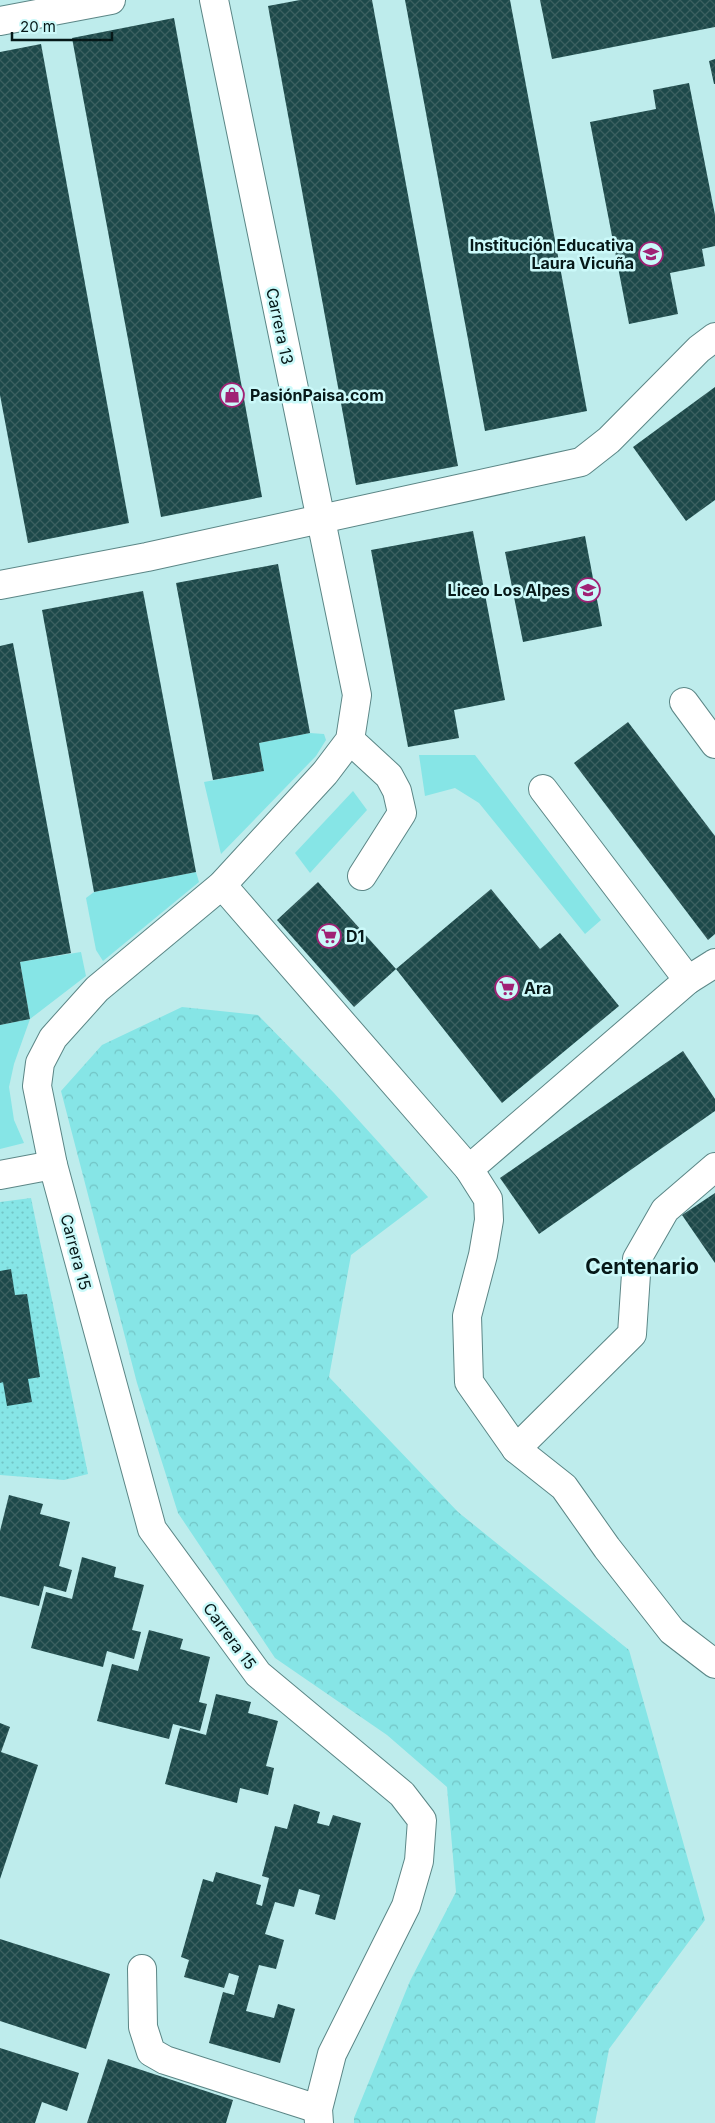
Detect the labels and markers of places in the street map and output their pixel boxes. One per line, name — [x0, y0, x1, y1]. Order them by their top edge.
place label: Institución Educativa Laura Vicuña — [470, 235, 634, 273]
school or university icon: Institución Educativa Laura Vicuña — [638, 241, 664, 267]
shop icon: PasiónPaisa.com — [219, 382, 245, 408]
place label: PasiónPaisa.com — [250, 385, 384, 405]
school or university icon: Liceo Los Alpes — [575, 577, 601, 603]
place label: Liceo Los Alpes — [448, 580, 570, 600]
supermarket icon: D1 — [316, 923, 342, 949]
place label: D1 — [346, 926, 364, 946]
supermarket icon: Ara — [494, 975, 520, 1001]
place label: Ara — [524, 978, 552, 998]

